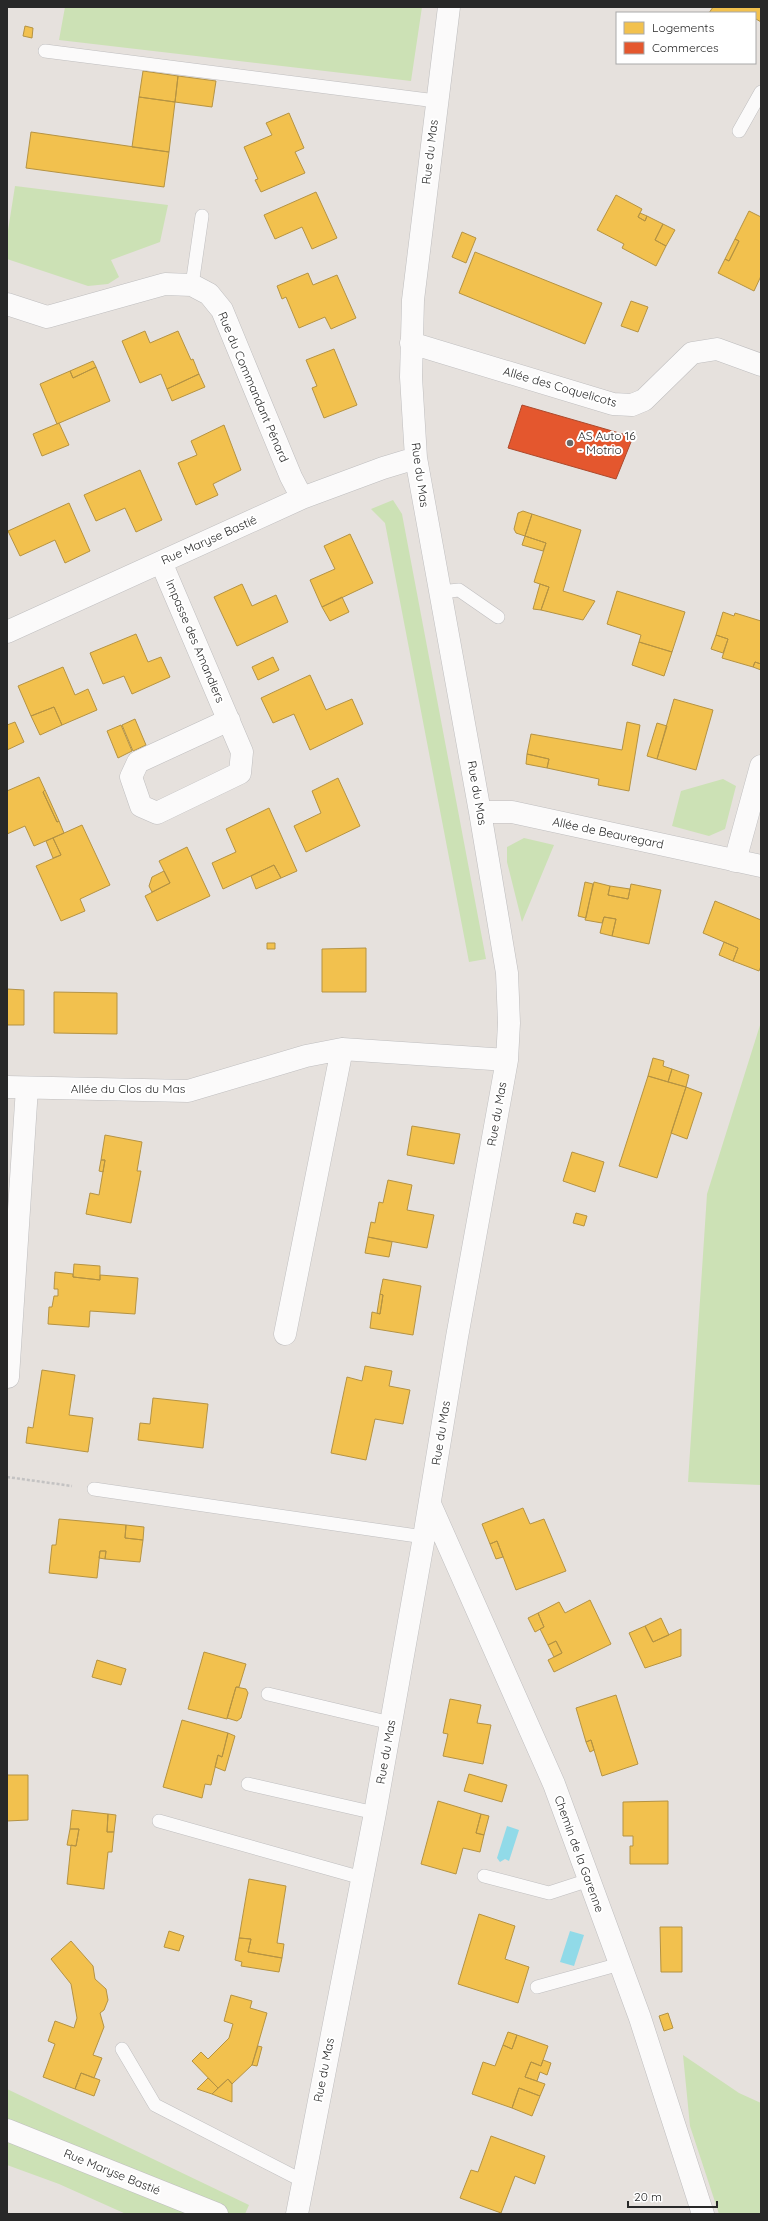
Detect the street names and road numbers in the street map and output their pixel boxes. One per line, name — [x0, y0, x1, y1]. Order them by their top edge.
street label: Rue du Mas — [418, 118, 441, 185]
street label: Rue du Commandant Pénard — [215, 309, 292, 464]
street label: Allée des Coquelicots — [502, 363, 619, 410]
street label: Rue du Mas — [409, 442, 433, 509]
street label: Rue Maryse Bastié — [159, 512, 259, 567]
street label: Impasse des Amandiers — [163, 577, 228, 705]
street label: Rue du Mas — [464, 760, 491, 827]
street label: Allée de Beauregard — [551, 813, 665, 852]
street label: Rue du Mas — [483, 1080, 510, 1147]
street label: Allée du Clos du Mas — [71, 1081, 186, 1096]
street label: Rue du Mas — [428, 1399, 453, 1466]
street label: Rue du Mas — [372, 1718, 399, 1785]
street label: Chemin de la Garenne — [551, 1793, 608, 1915]
street label: Rue du Mas — [310, 2036, 337, 2103]
street label: Rue Maryse Bastié — [62, 2145, 163, 2198]

